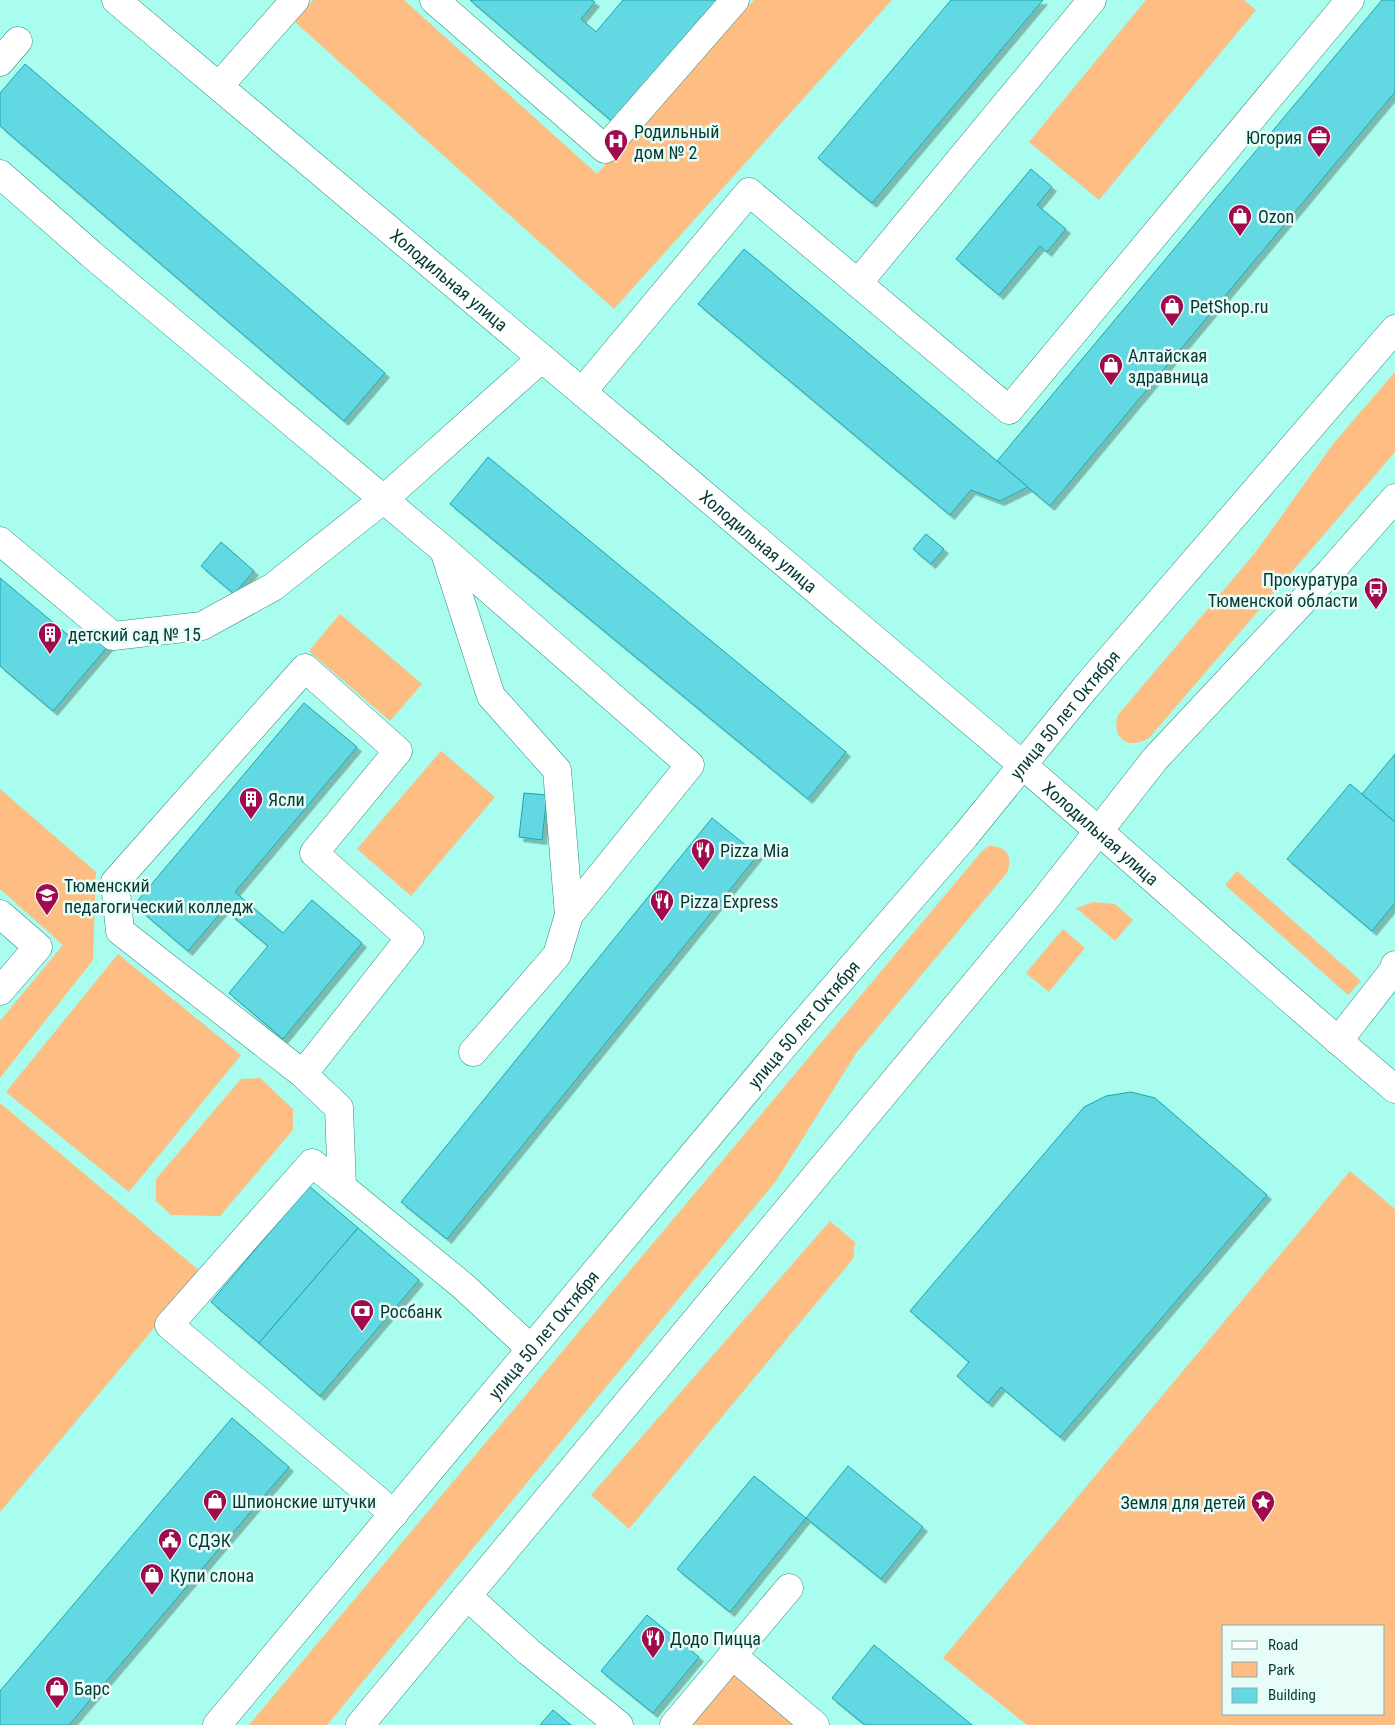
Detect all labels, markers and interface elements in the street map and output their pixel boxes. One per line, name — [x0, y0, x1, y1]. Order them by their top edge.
place label: Родильный дом № 2 — [634, 121, 719, 163]
office icon: Югория — [1306, 124, 1332, 158]
place label: Югория — [1246, 127, 1302, 148]
hospital icon: Родильный дом № 2 — [603, 128, 629, 162]
shop icon: Ozon — [1227, 203, 1253, 237]
place label: Ozon — [1258, 206, 1294, 227]
street label: Холодильная улица — [386, 224, 512, 335]
shop icon: PetShop.ru — [1159, 293, 1185, 327]
place label: PetShop.ru — [1190, 296, 1269, 317]
place label: Алтайская здравница — [1128, 345, 1209, 387]
shop icon: Алтайская здравница — [1098, 352, 1124, 386]
street label: Холодильная улица — [696, 485, 822, 597]
place label: Прокуратура Тюменской области — [1208, 569, 1358, 611]
bus stop icon: Прокуратура Тюменской области — [1363, 576, 1389, 610]
building icon: детский сад № 15 — [37, 621, 63, 655]
place label: детский сад № 15 — [68, 624, 201, 645]
street label: улица 50 лет Октября — [1005, 645, 1124, 783]
street label: Холодильная улица — [1039, 777, 1163, 889]
building icon: Ясли — [238, 786, 264, 820]
place label: Ясли — [268, 789, 305, 810]
restaurant icon: Pizza Mia — [690, 837, 716, 871]
place label: Pizza Mia — [720, 840, 789, 861]
place label: Тюменский педагогический колледж — [64, 875, 254, 917]
school or university icon: Тюменский педагогический колледж — [34, 882, 60, 916]
restaurant icon: Pizza Express — [649, 888, 675, 922]
place label: Pizza Express — [680, 891, 779, 912]
street label: улица 50 лет Октября — [743, 956, 864, 1092]
street label: улица 50 лет Октября — [484, 1266, 603, 1403]
bank icon: Росбанк — [349, 1298, 375, 1332]
place label: Росбанк — [380, 1301, 443, 1322]
shop icon: Шпионские штучки — [202, 1488, 228, 1522]
place icon: Земля для детей — [1250, 1489, 1276, 1523]
place label: Шпионские штучки — [232, 1491, 376, 1512]
place label: Земля для детей — [1120, 1492, 1246, 1513]
public building icon: СДЭК — [157, 1527, 183, 1561]
place label: СДЭК — [188, 1530, 231, 1551]
shop icon: Купи слона — [139, 1562, 165, 1596]
place label: Купи слона — [170, 1565, 254, 1586]
restaurant icon: Додо Пицца — [640, 1625, 666, 1659]
legend — [1222, 1625, 1385, 1715]
place label: Додо Пицца — [670, 1628, 761, 1649]
text: Road — [1268, 1636, 1298, 1654]
text: Park — [1268, 1661, 1295, 1679]
shop icon: Барс — [44, 1675, 70, 1709]
place label: Барс — [74, 1678, 110, 1699]
text: Building — [1268, 1686, 1316, 1704]

